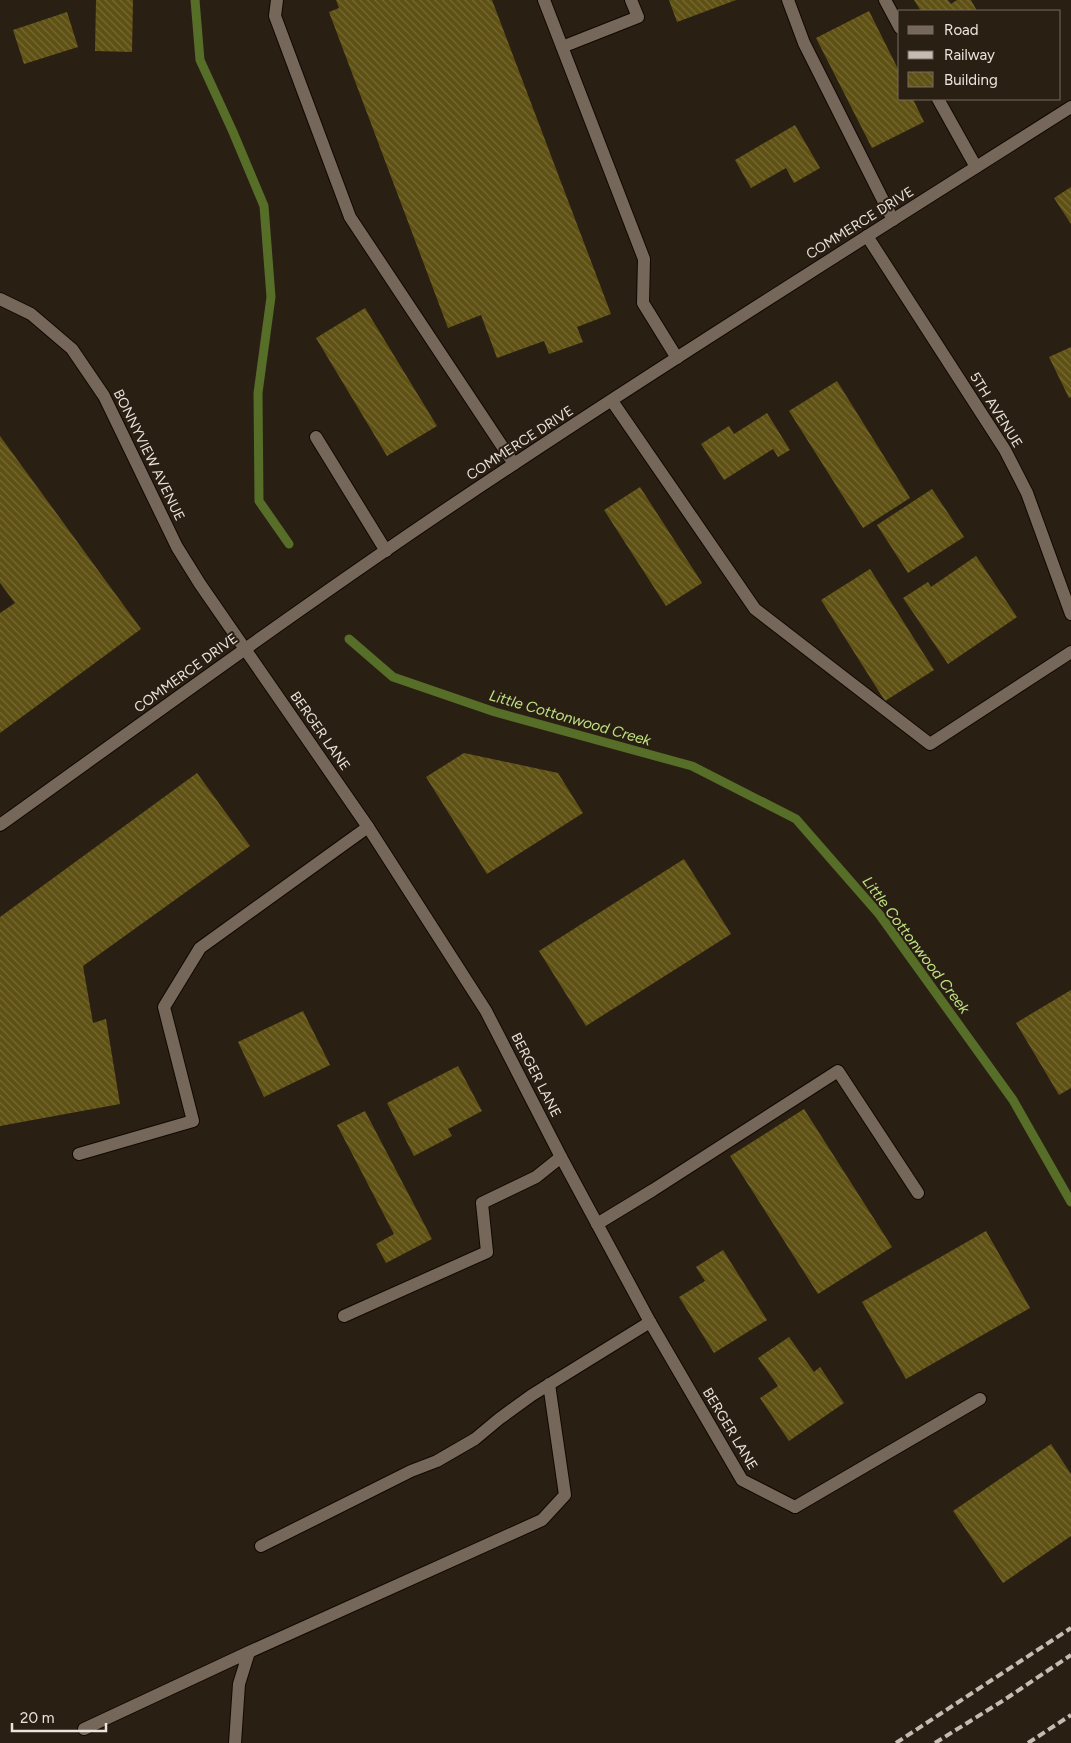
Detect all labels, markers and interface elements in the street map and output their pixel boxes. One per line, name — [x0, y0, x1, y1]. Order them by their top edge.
legend — [898, 10, 1061, 100]
text: Road — [944, 21, 979, 39]
text: Railway — [944, 46, 995, 64]
text: Building — [944, 71, 998, 89]
street label: COMMERCE DRIVE — [803, 183, 917, 263]
street label: 5TH AVENUE — [966, 369, 1026, 451]
street label: BONNYVIEW AVENUE — [110, 387, 188, 523]
street label: COMMERCE DRIVE — [463, 402, 577, 484]
street label: COMMERCE DRIVE — [131, 630, 241, 716]
water label: Little Cottonwood Creek — [487, 686, 654, 750]
street label: BERGER LANE — [286, 688, 354, 774]
water label: Little Cottonwood Creek — [858, 873, 974, 1018]
street label: BERGER LANE — [507, 1030, 565, 1120]
street label: BERGER LANE — [699, 1385, 761, 1473]
scale bar — [12, 1700, 106, 1732]
text: 20 m — [20, 1709, 54, 1727]

